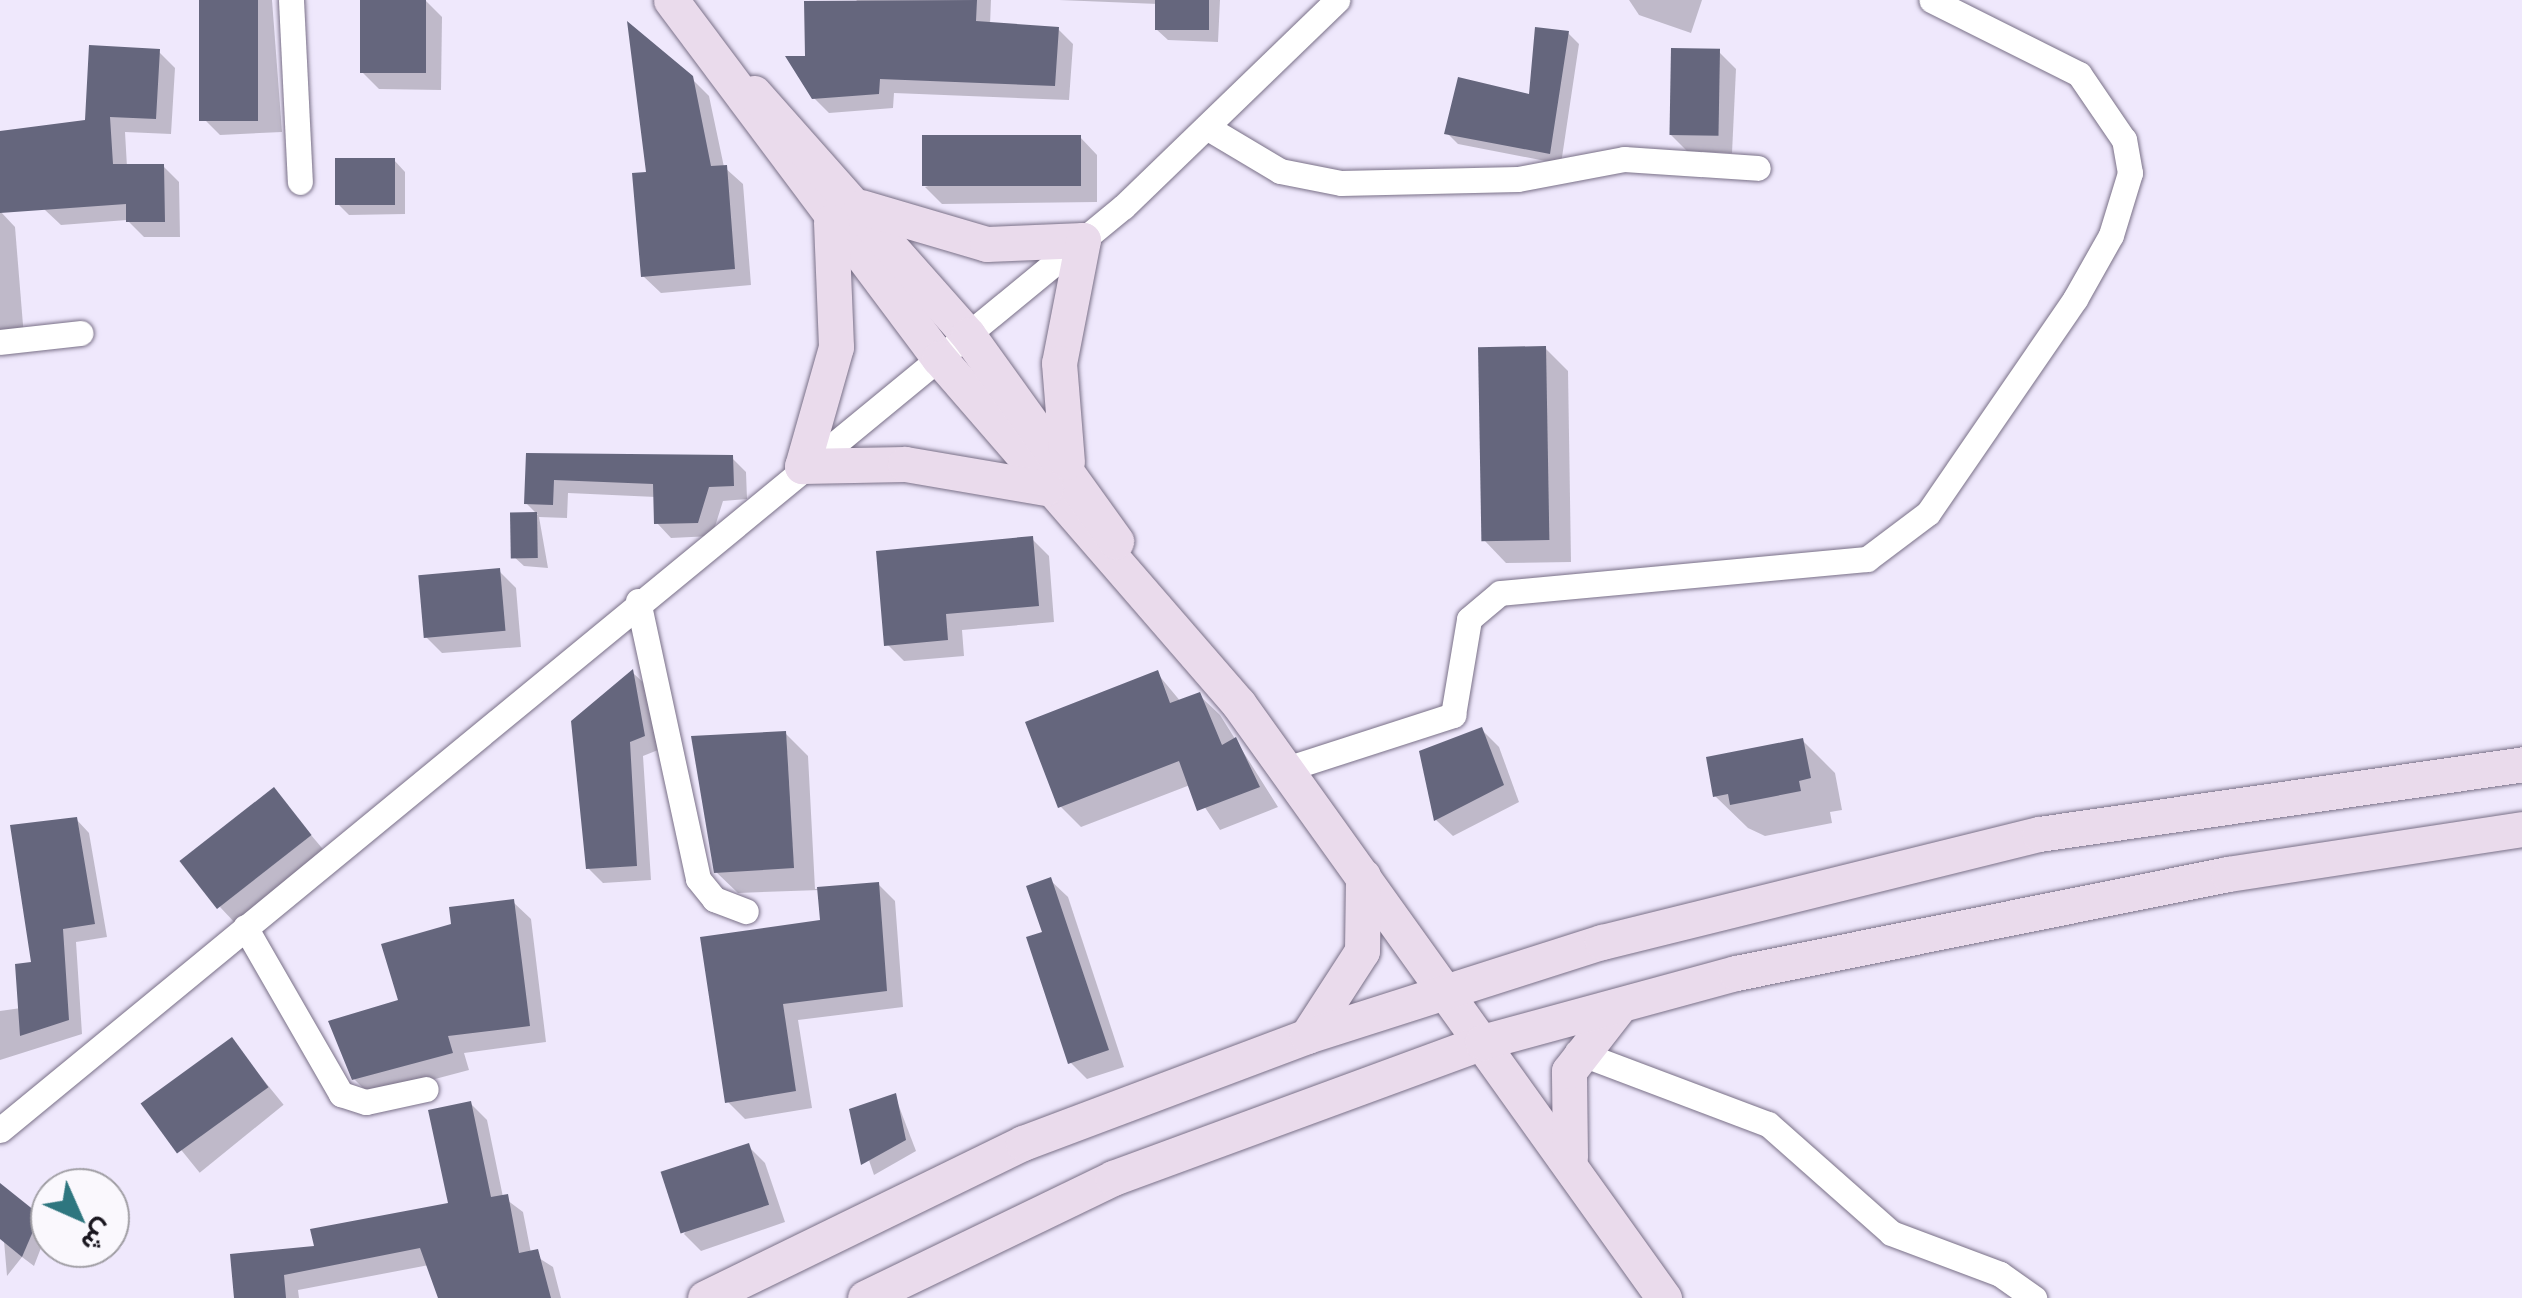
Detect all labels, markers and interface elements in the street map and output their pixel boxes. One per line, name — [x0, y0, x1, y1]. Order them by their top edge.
north arrow — [30, 1168, 130, 1268]
text: ش — [73, 1211, 127, 1265]

